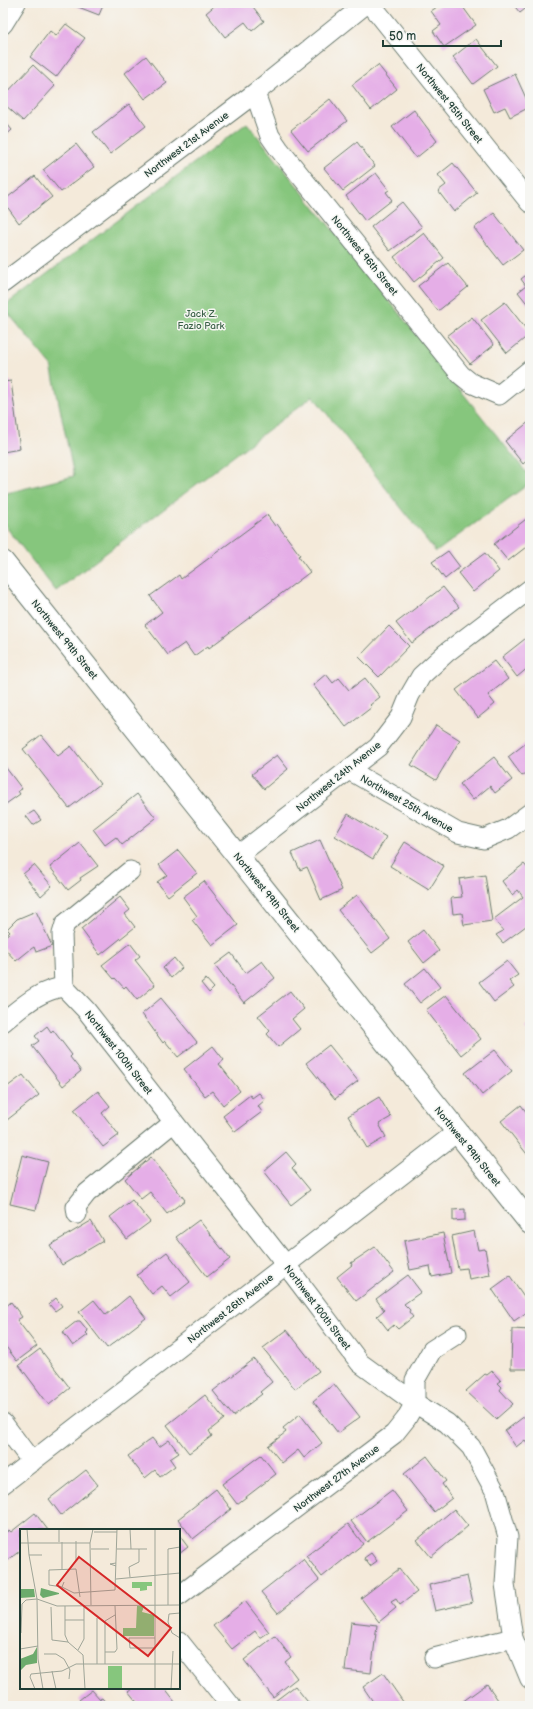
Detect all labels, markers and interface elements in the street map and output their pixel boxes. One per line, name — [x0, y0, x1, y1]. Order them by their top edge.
scale bar — [383, 22, 501, 48]
text: 50 m — [389, 29, 416, 44]
street label: Northwest 95th Street — [413, 61, 485, 146]
street label: Northwest 21st Avenue — [142, 109, 231, 180]
street label: Northwest 96th Street — [328, 213, 400, 298]
park label: Jack Z. Fazio Park — [178, 308, 225, 332]
street label: Northwest 99th Street — [28, 597, 100, 682]
street label: Northwest 24th Avenue — [294, 739, 383, 815]
street label: Northwest 25th Avenue — [358, 772, 455, 835]
street label: Northwest 99th Street — [230, 850, 302, 935]
street label: Northwest 100th Street — [82, 1008, 155, 1097]
street label: Northwest 99th Street — [431, 1104, 503, 1189]
street label: Northwest 100th Street — [281, 1263, 353, 1352]
street label: Northwest 26th Avenue — [185, 1272, 276, 1346]
street label: Northwest 27th Avenue — [291, 1443, 382, 1515]
inset map — [20, 1529, 180, 1689]

